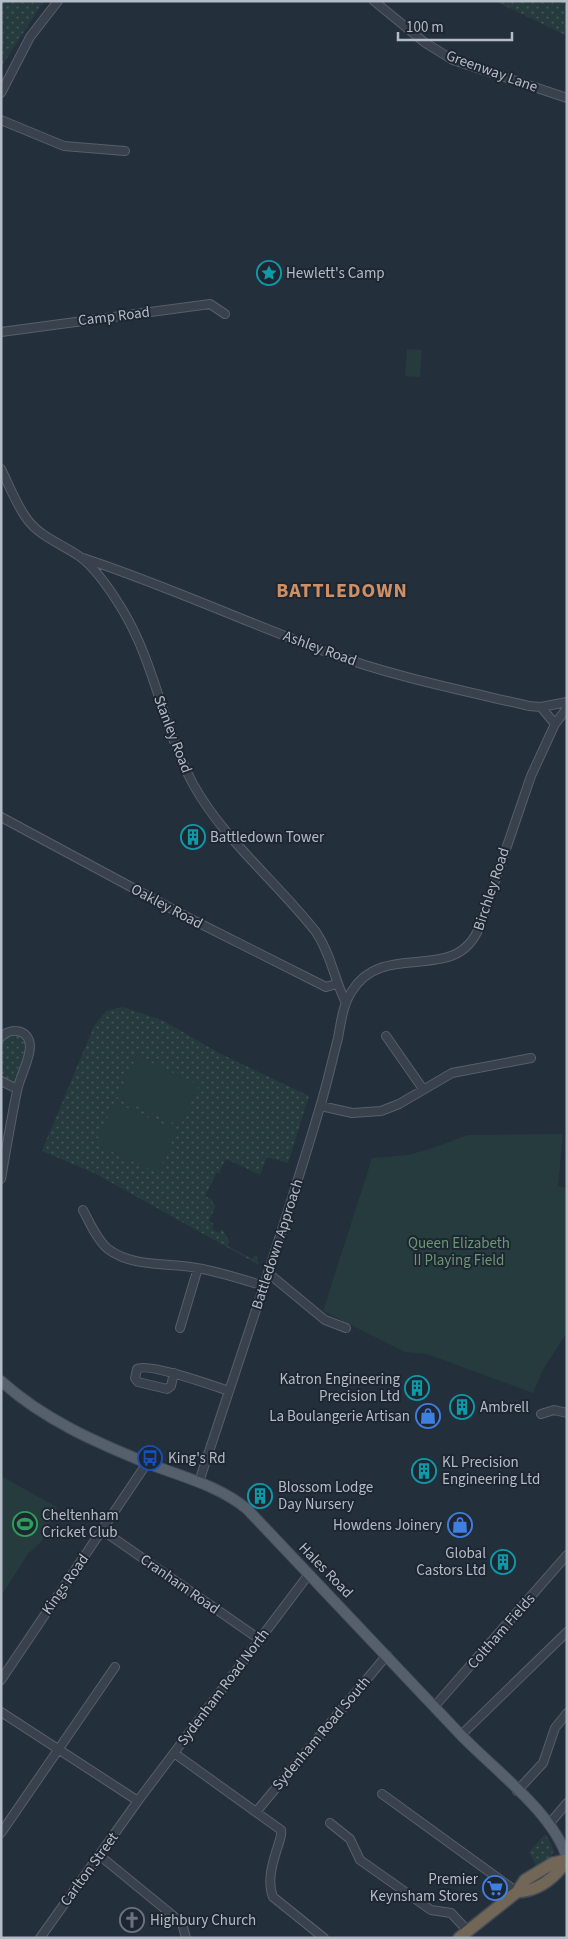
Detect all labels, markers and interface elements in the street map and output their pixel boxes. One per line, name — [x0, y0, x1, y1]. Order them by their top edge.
scale bar — [398, 10, 512, 42]
text: 100 m — [406, 17, 444, 38]
street label: Greenway Lane — [443, 45, 541, 98]
place icon: Hewlett's Camp — [256, 260, 282, 286]
place label: Hewlett's Camp — [286, 263, 385, 284]
street label: Camp Road — [77, 302, 151, 331]
district label: BATTLEDOWN — [276, 577, 408, 605]
street label: Ashley Road — [280, 626, 359, 671]
street label: Stanley Road — [148, 692, 197, 776]
building icon: Battledown Tower — [180, 824, 206, 850]
place label: Battledown Tower — [210, 827, 325, 848]
street label: Birchley Road — [468, 845, 515, 933]
street label: Oakley Road — [127, 879, 206, 934]
street label: Battledown Approach — [246, 1176, 308, 1312]
park label: Queen Elizabeth II Playing Field — [408, 1233, 510, 1271]
place label: Katron Engineering Precision Ltd — [279, 1369, 400, 1407]
building icon: Katron Engineering Precision Ltd — [404, 1375, 430, 1401]
building icon: Ambrell — [449, 1394, 475, 1420]
place label: Ambrell — [480, 1397, 529, 1418]
shop icon: La Boulangerie Artisan — [415, 1403, 441, 1429]
place label: La Boulangerie Artisan — [269, 1406, 410, 1427]
bus stop icon: King's Rd — [137, 1445, 163, 1471]
place label: King's Rd — [168, 1448, 226, 1469]
place label: KL Precision Engineering Ltd — [442, 1452, 540, 1490]
building icon: KL Precision Engineering Ltd — [411, 1458, 437, 1484]
place label: Blossom Lodge Day Nursery — [278, 1477, 373, 1515]
building icon: Blossom Lodge Day Nursery — [247, 1483, 273, 1509]
place label: Cheltenham Cricket Club — [42, 1505, 119, 1543]
sports icon: Cheltenham Cricket Club — [12, 1511, 38, 1537]
shop icon: Howdens Joinery — [447, 1512, 473, 1538]
place label: Howdens Joinery — [333, 1515, 442, 1536]
street label: Hales Road — [294, 1538, 358, 1603]
place label: Global Castors Ltd — [416, 1543, 486, 1581]
street label: Cranham Road — [136, 1549, 224, 1620]
building icon: Global Castors Ltd — [490, 1549, 516, 1575]
street label: Kings Road — [37, 1550, 94, 1619]
street label: Coltham Fields — [463, 1589, 540, 1674]
street label: Sydenham Road North — [172, 1624, 274, 1750]
street label: Sydenham Road South — [267, 1672, 375, 1795]
street label: Carlton Street — [55, 1828, 123, 1911]
place label: Premier Keynsham Stores — [370, 1869, 479, 1907]
supermarket icon: Premier Keynsham Stores — [482, 1875, 508, 1901]
church icon: Highbury Church — [119, 1907, 145, 1933]
place label: Highbury Church — [150, 1910, 256, 1931]

